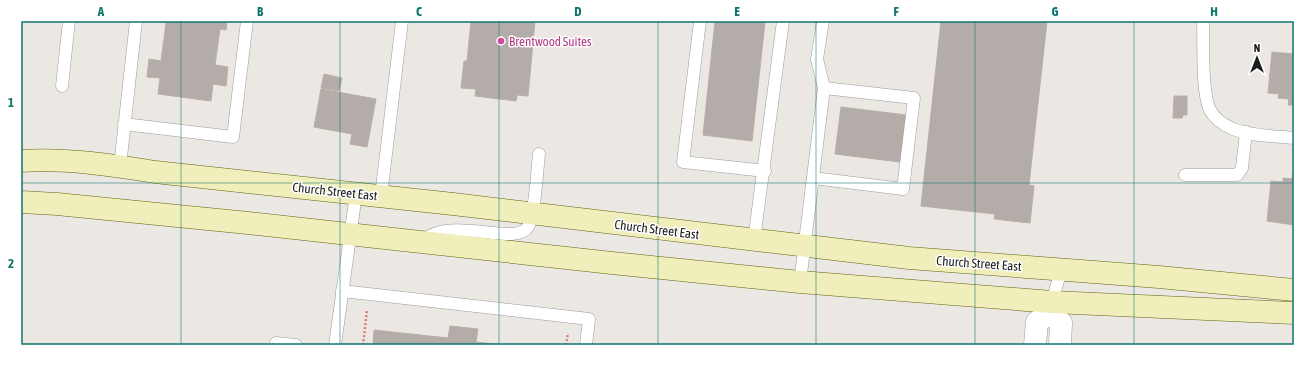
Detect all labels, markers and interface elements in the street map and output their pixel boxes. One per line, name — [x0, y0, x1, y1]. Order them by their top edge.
text: A — [97, 4, 105, 19]
text: B — [257, 4, 264, 19]
text: C — [416, 4, 422, 19]
text: D — [574, 4, 582, 19]
text: E — [734, 4, 740, 19]
text: F — [893, 4, 899, 19]
text: G — [1052, 4, 1059, 19]
text: H — [1210, 4, 1218, 19]
place label: Brentwood Suites — [509, 34, 592, 49]
marker: Brentwood Suites — [496, 36, 506, 46]
north arrow — [1237, 38, 1277, 78]
text: N — [1254, 42, 1260, 54]
text: 1 — [8, 95, 14, 110]
street label: Church Street East — [292, 180, 378, 203]
street label: Church Street East — [614, 217, 700, 242]
street label: Church Street East — [936, 253, 1022, 274]
text: 2 — [8, 256, 14, 271]

